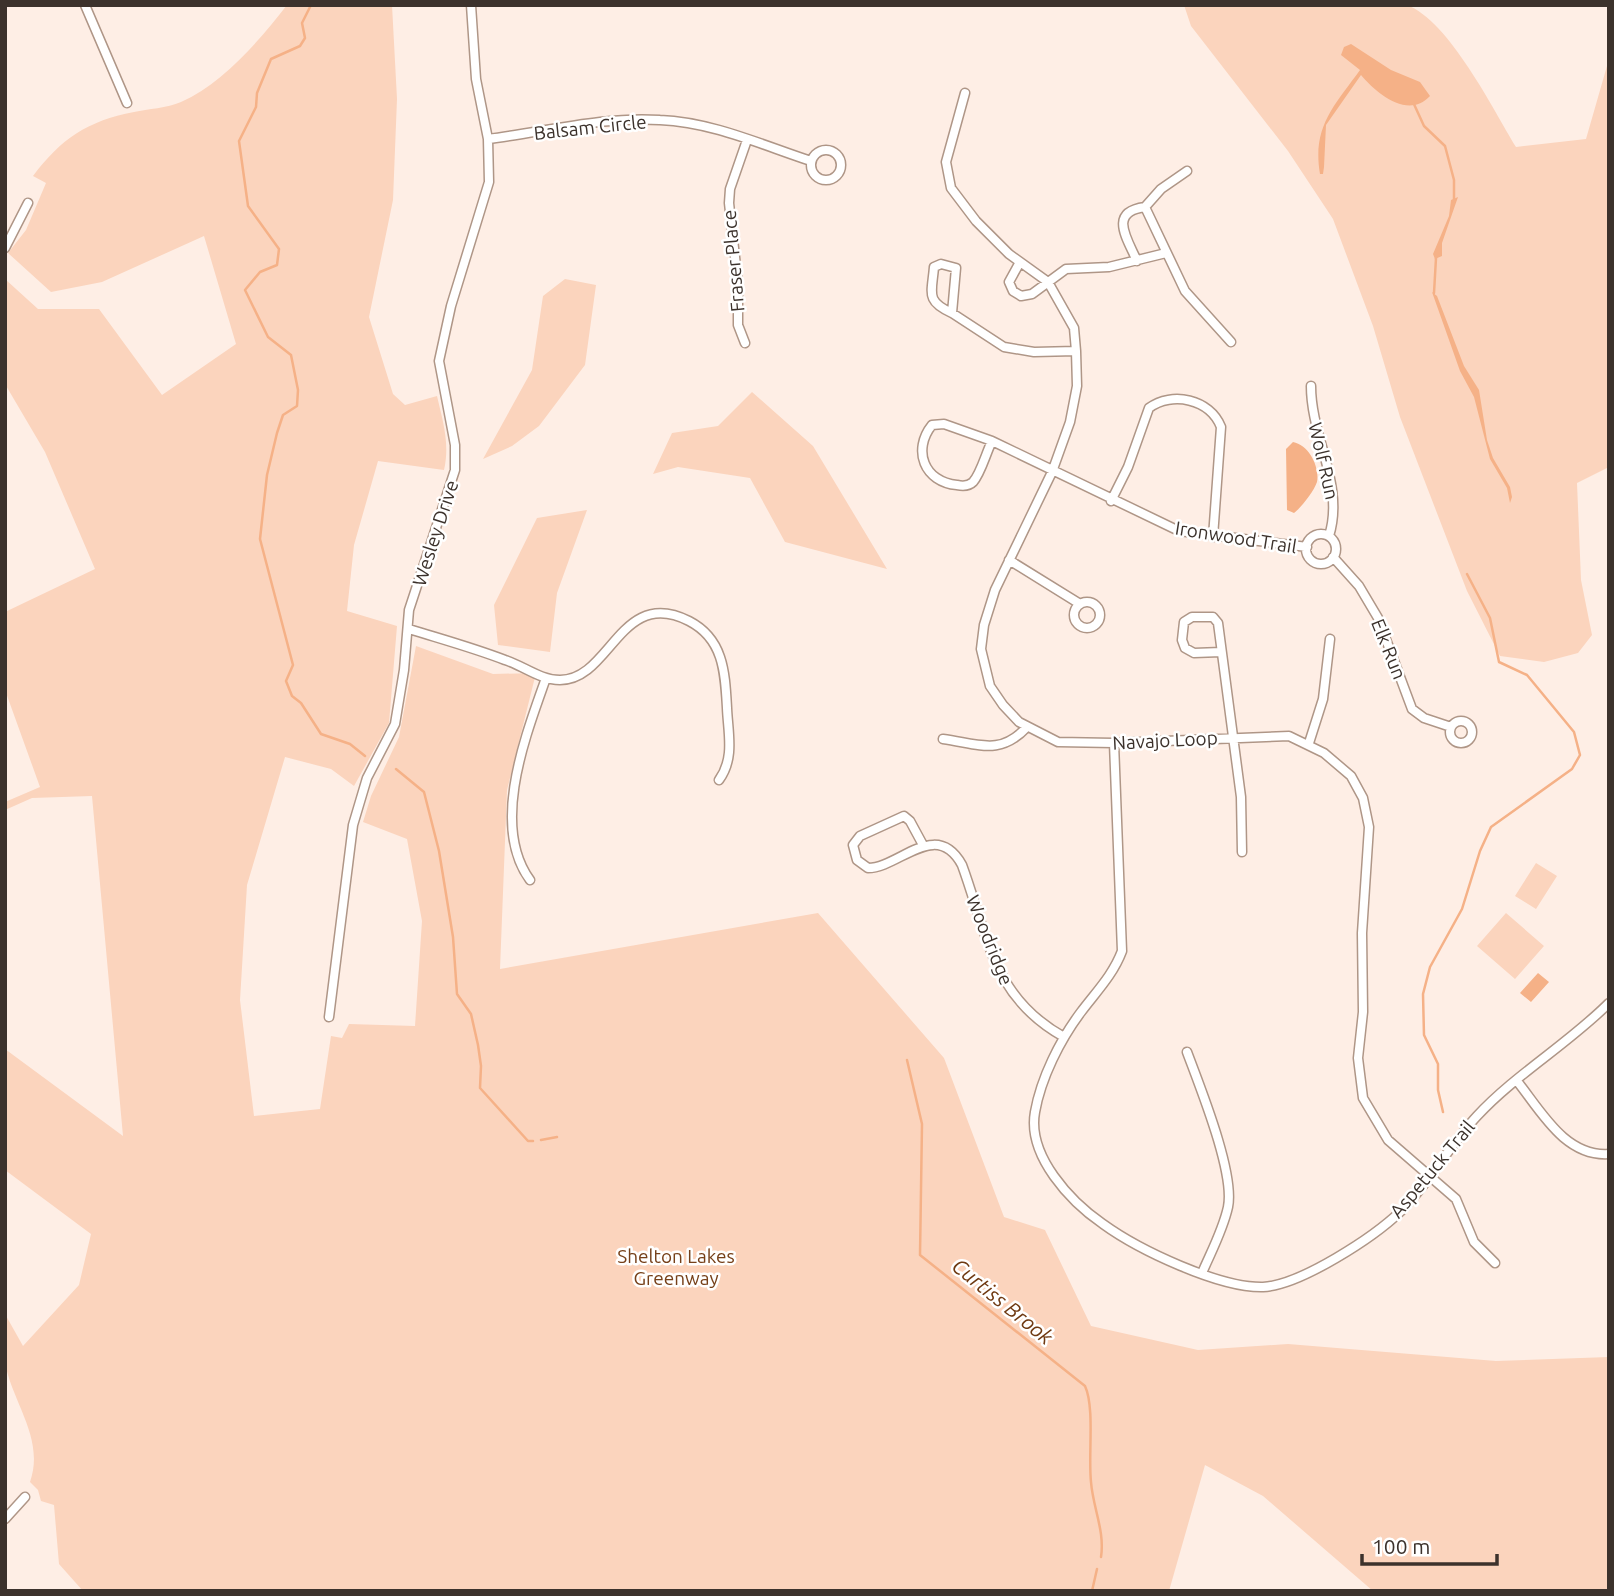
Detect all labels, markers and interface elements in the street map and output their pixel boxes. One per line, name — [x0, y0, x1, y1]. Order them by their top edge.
street label: Balsam Circle — [532, 110, 648, 144]
street label: Fraser Place — [718, 209, 748, 313]
street label: Wolf Run — [1304, 420, 1344, 502]
street label: Wesley Drive — [408, 477, 462, 589]
street label: Ironwood Trail — [1174, 517, 1298, 557]
street label: Elk Run — [1367, 616, 1411, 682]
street label: Navajo Loop — [1112, 726, 1218, 754]
street label: Woodridge — [962, 892, 1018, 988]
street label: Aspetuck Trail — [1385, 1116, 1479, 1222]
park label: Shelton Lakes Greenway — [617, 1245, 735, 1289]
water label: Curtiss Brook — [948, 1253, 1058, 1349]
scale bar — [1362, 1522, 1497, 1566]
text: 100 m — [1372, 1534, 1430, 1558]

